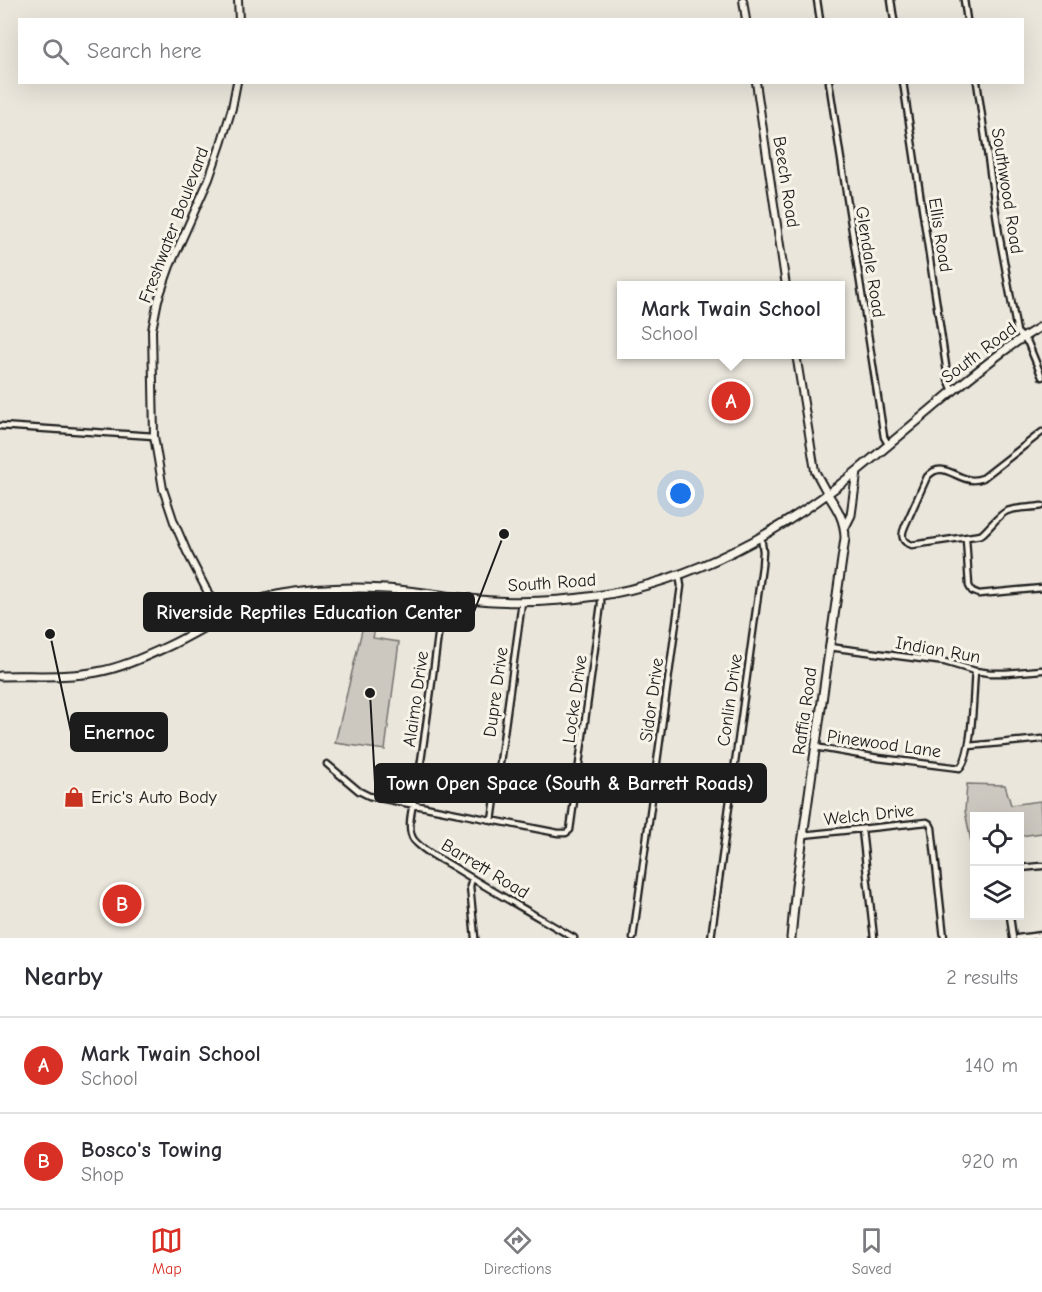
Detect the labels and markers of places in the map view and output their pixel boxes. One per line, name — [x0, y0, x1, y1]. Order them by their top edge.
pin: A — [712, 378, 750, 424]
callout: Riverside Reptiles Education Center — [144, 593, 474, 631]
callout: Enernoc — [71, 713, 167, 751]
callout: Town Open Space (South & Barrett Roads) — [375, 764, 766, 802]
shop icon: Eric's Auto Body — [62, 785, 86, 809]
place label: Eric's Auto Body — [91, 787, 218, 808]
pin: B — [102, 882, 142, 926]

